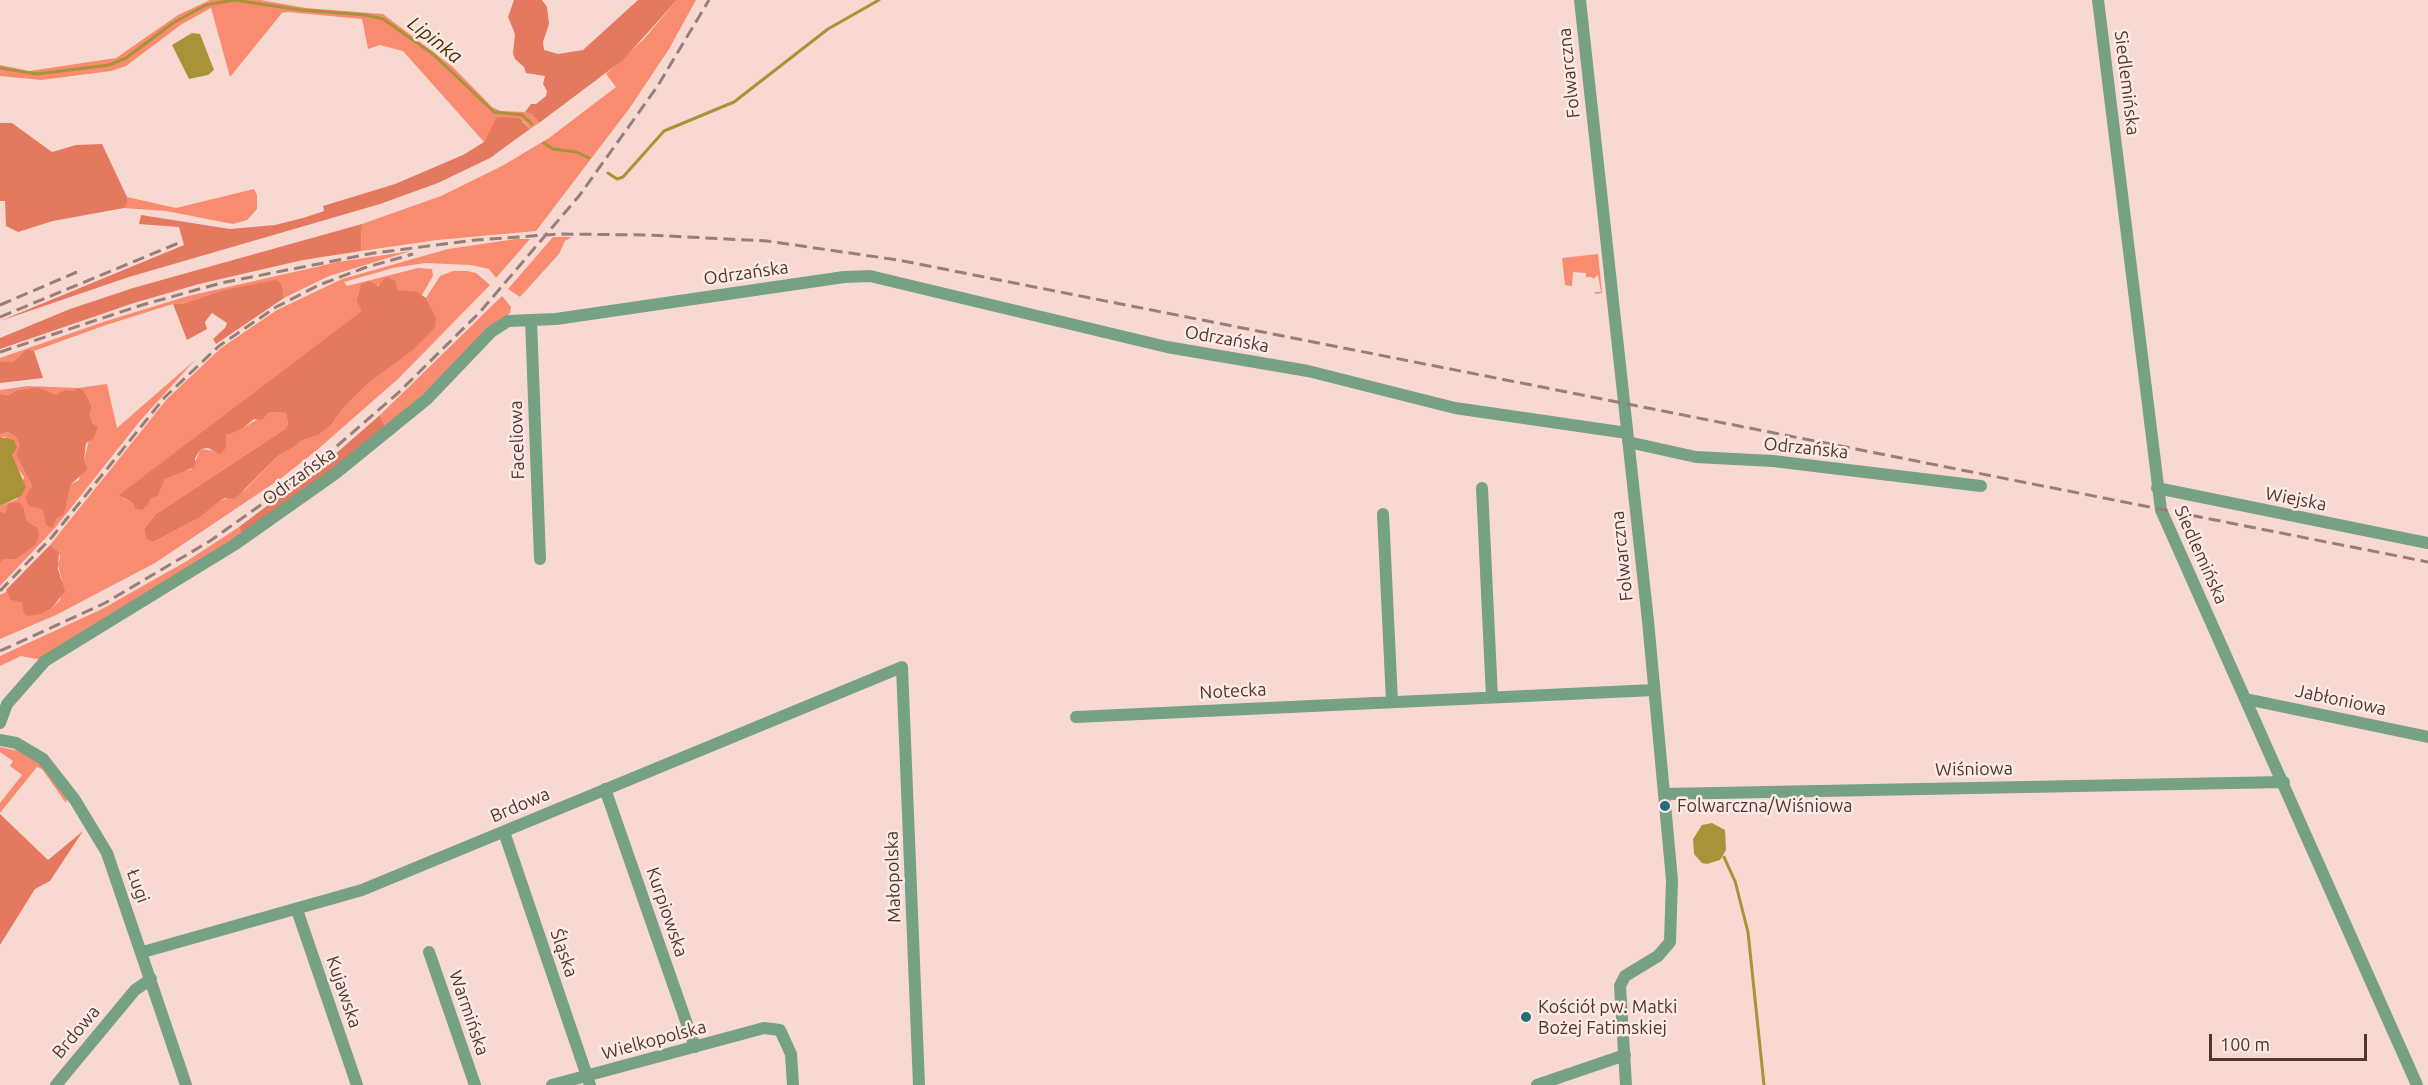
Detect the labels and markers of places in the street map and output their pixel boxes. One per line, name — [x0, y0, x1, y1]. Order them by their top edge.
place label: Folwarczna/Wiśniowa — [1677, 795, 1852, 817]
marker: Folwarczna/Wiśniowa — [1658, 799, 1672, 813]
place label: Kościół pw. Matki Bożej Fatimskiej — [1538, 996, 1677, 1038]
marker: Kościół pw. Matki Bożej Fatimskiej — [1519, 1010, 1533, 1024]

